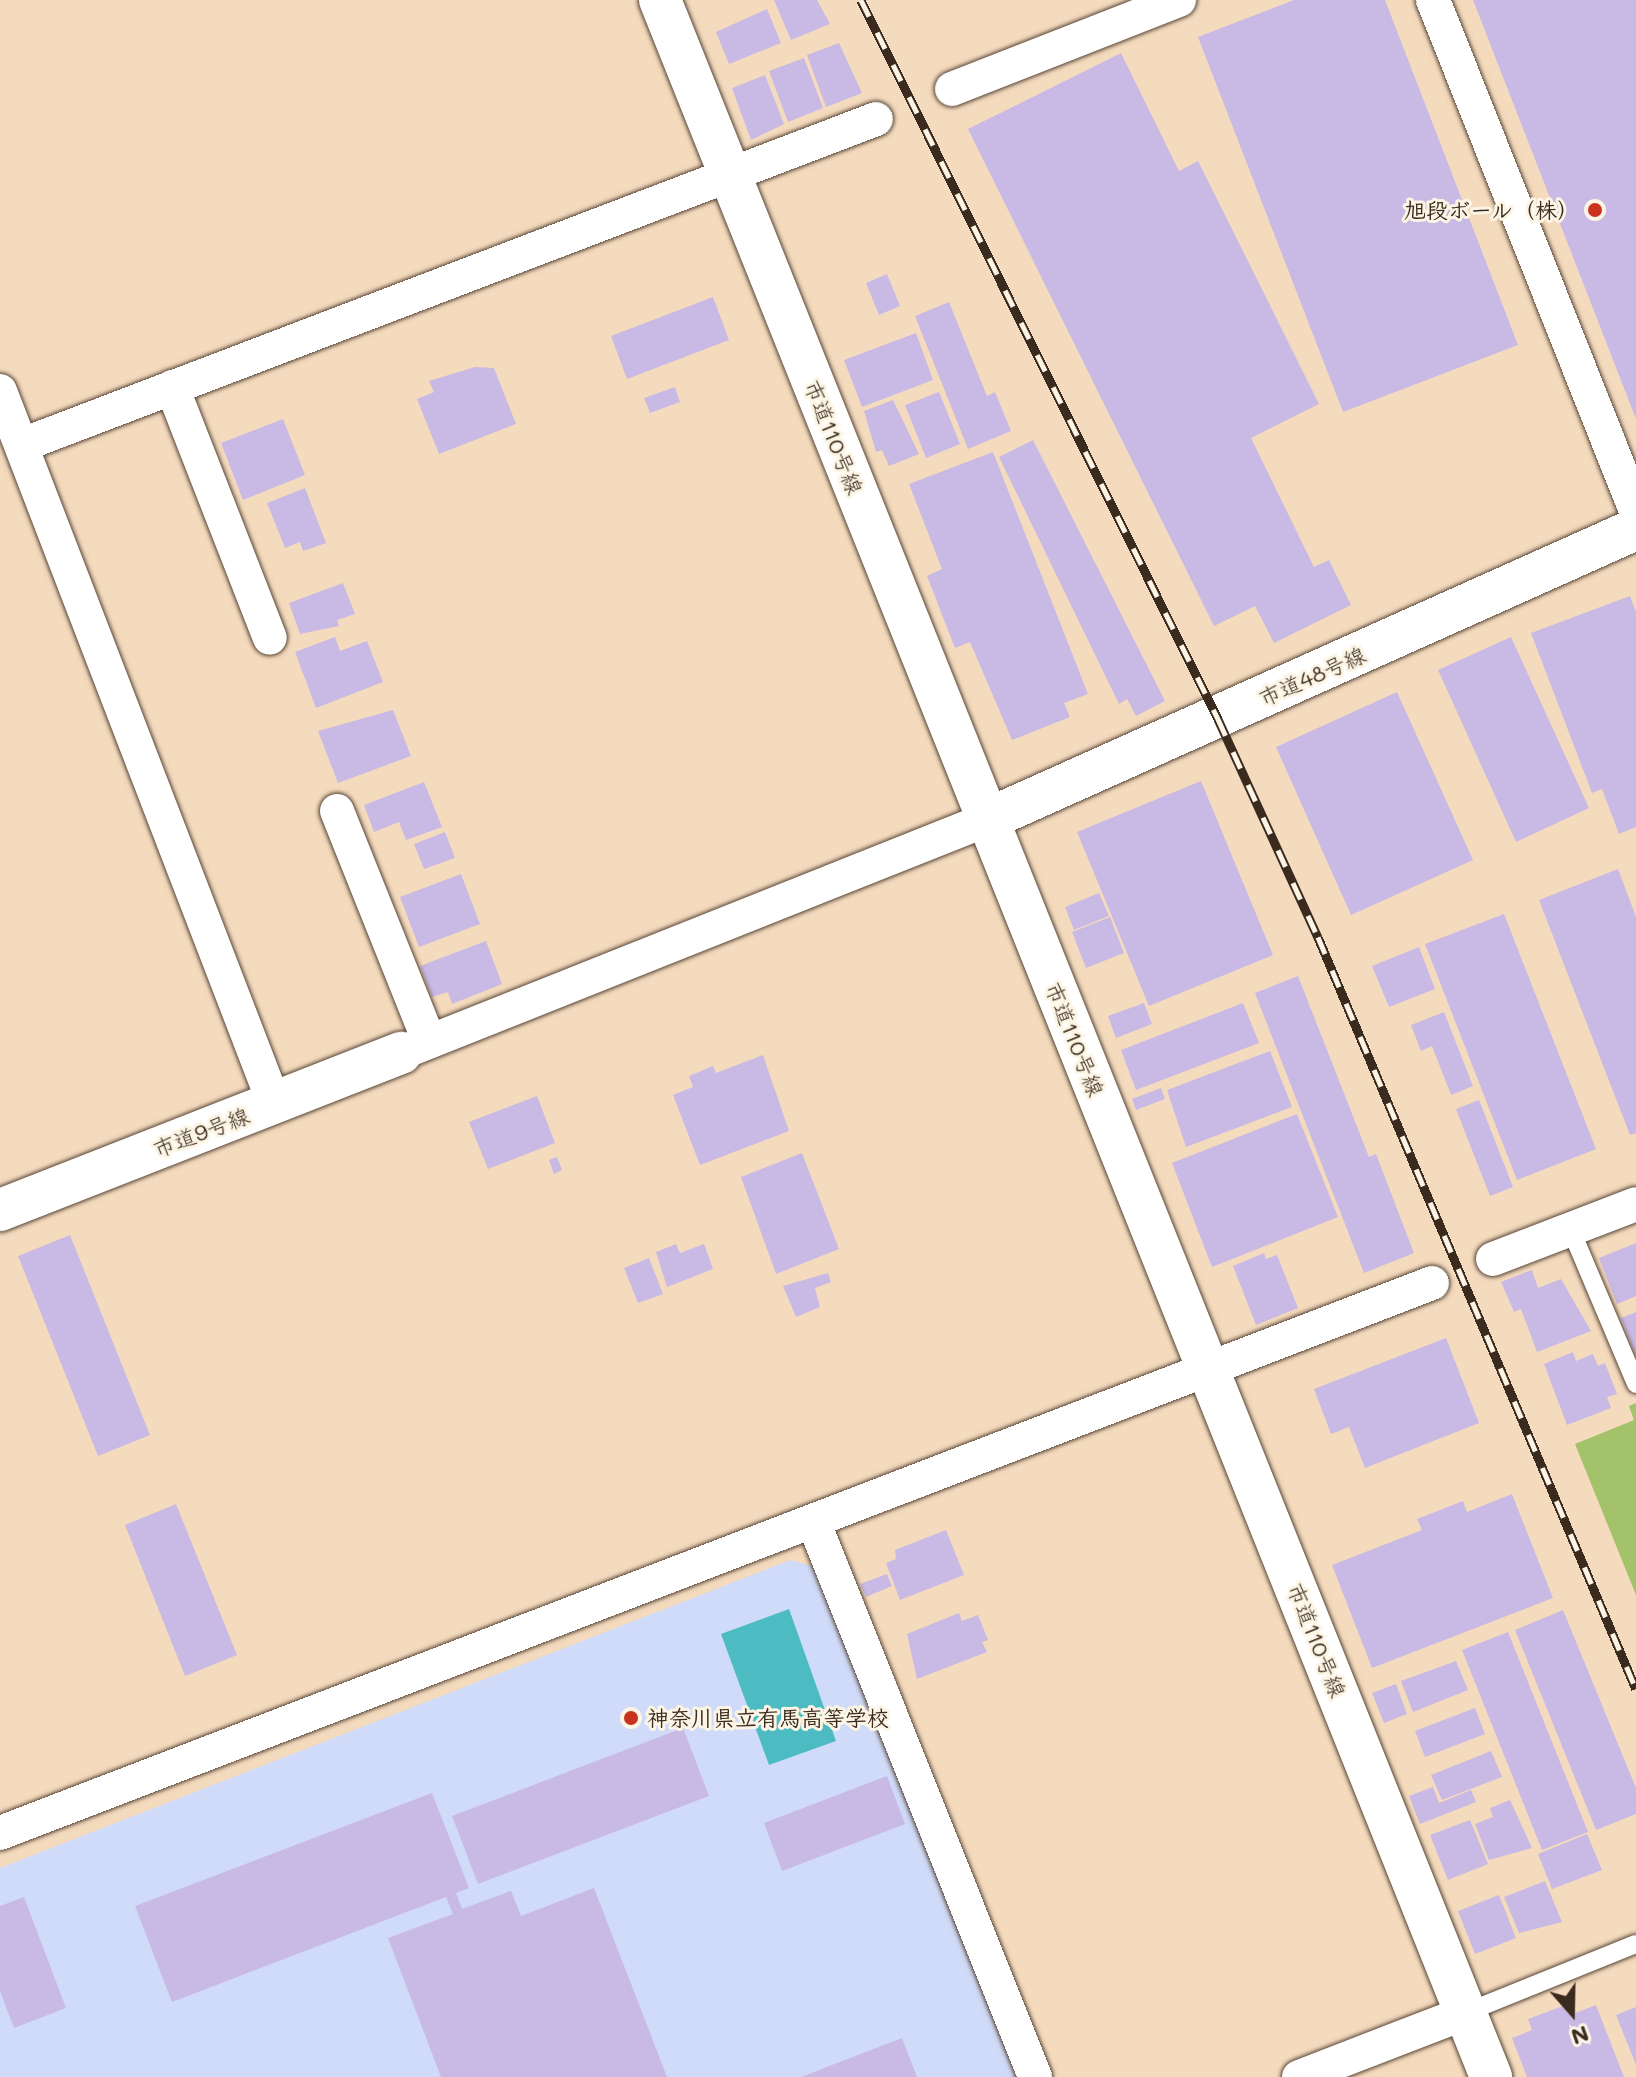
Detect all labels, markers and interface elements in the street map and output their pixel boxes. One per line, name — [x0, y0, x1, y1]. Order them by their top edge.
place label: 旭段ボール（株） — [1403, 197, 1579, 223]
marker: 旭段ボール（株） — [1586, 201, 1604, 219]
street label: 市道110号線 — [799, 376, 869, 498]
street label: 市道48号線 — [1254, 641, 1370, 711]
street label: 市道110号線 — [1040, 978, 1110, 1100]
street label: 市道9号線 — [149, 1102, 253, 1162]
street label: 市道110号線 — [1282, 1579, 1352, 1701]
place label: 神奈川県立有馬高等学校 — [647, 1705, 889, 1731]
marker: 神奈川県立有馬高等学校 — [622, 1709, 640, 1727]
north arrow — [1532, 1973, 1612, 2053]
text: N — [1568, 2020, 1593, 2053]

